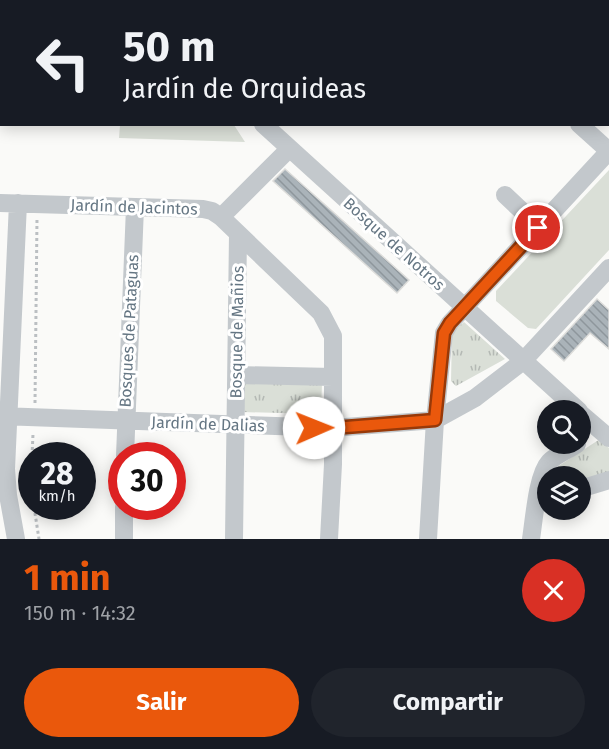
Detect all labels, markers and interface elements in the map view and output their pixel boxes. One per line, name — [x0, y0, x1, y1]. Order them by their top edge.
text: 50 m — [123, 22, 216, 72]
icon: left — [24, 24, 102, 102]
text: Jardín de Orquideas — [123, 73, 366, 105]
street label: Bosque de Notros — [340, 194, 448, 294]
street label: Jardín de Jacintos — [70, 195, 198, 219]
pin — [512, 202, 563, 253]
icon: arrive — [521, 211, 554, 244]
street label: Bosques de Pataguas — [116, 254, 142, 408]
street label: Bosque de Mañios — [226, 265, 248, 399]
position arrow — [282, 396, 346, 460]
map controls — [537, 400, 591, 520]
button: search — [537, 400, 591, 454]
street label: Jardín de Dalias — [151, 413, 265, 435]
speed limit sign: 30 — [108, 442, 186, 520]
text: 28 — [41, 456, 73, 492]
button: layers — [537, 466, 591, 520]
text: km/h — [38, 487, 76, 505]
text: 1 min — [24, 556, 111, 600]
button: close — [522, 559, 585, 622]
text: 150 m · 14:32 — [24, 601, 136, 625]
button: Salir — [24, 668, 299, 737]
button: Compartir — [311, 668, 585, 737]

